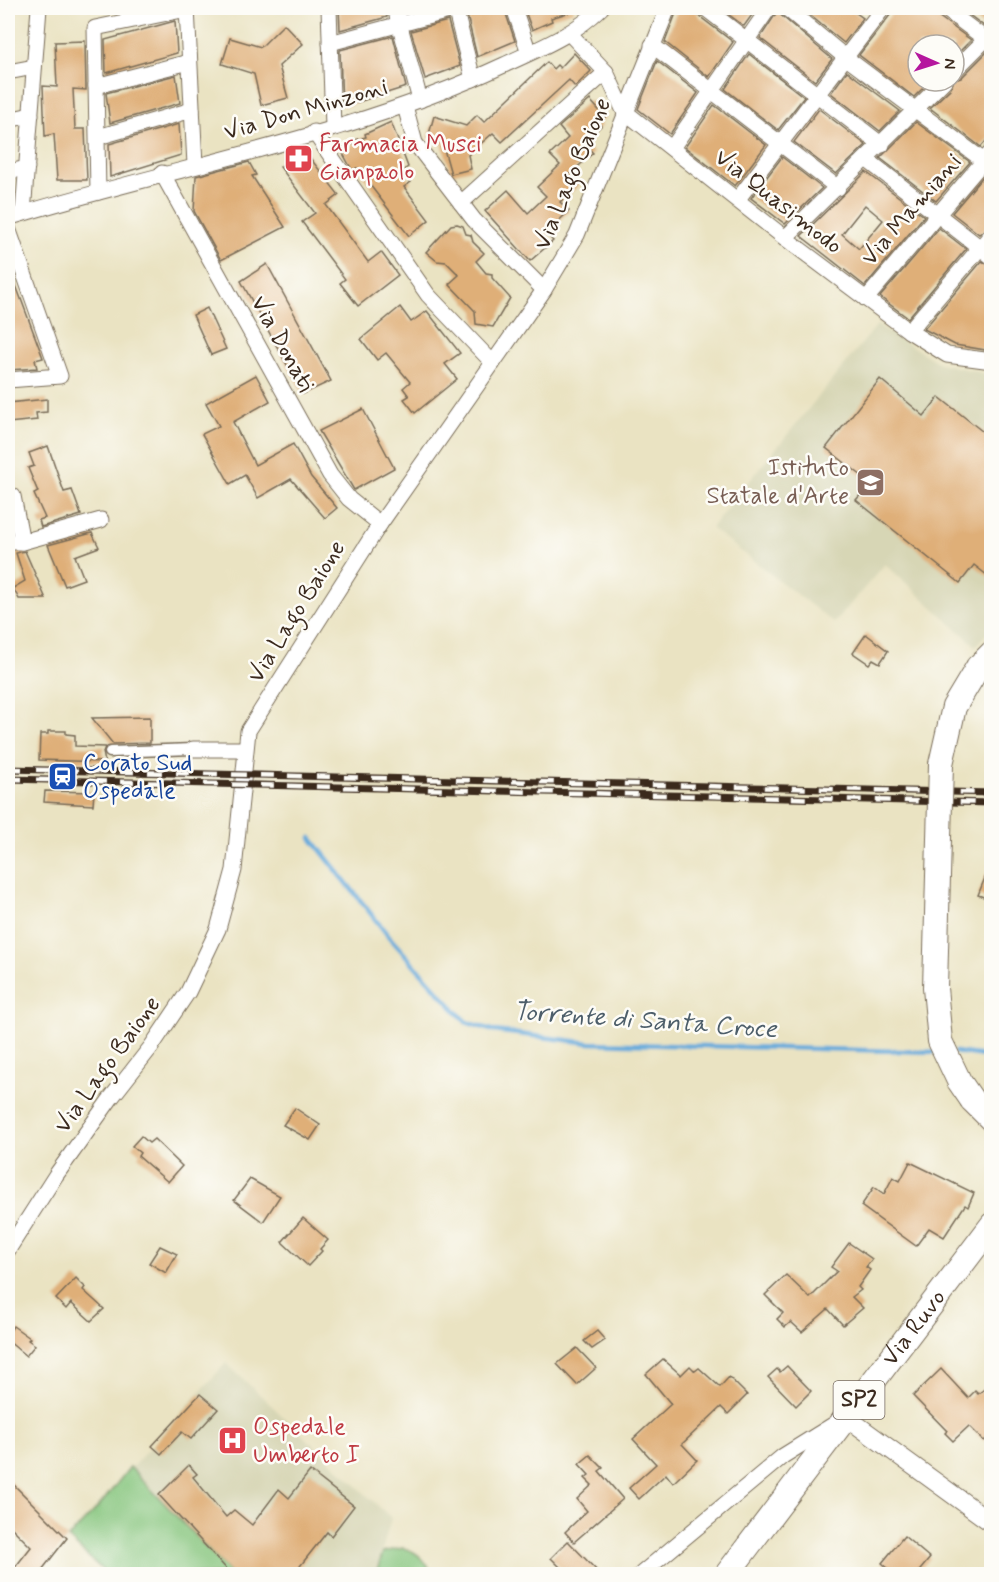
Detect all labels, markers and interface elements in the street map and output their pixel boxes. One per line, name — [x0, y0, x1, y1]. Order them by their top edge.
north arrow — [906, 33, 966, 93]
text: N — [939, 58, 960, 70]
street label: Via Don Minzoni — [220, 72, 392, 148]
street label: Via Lago Baione — [527, 93, 622, 256]
place label: Farmacia Musci Gianpaolo — [319, 129, 481, 188]
pharmacy icon: Farmacia Musci Gianpaolo — [282, 142, 314, 174]
street label: Via Quasimodo — [708, 142, 848, 262]
street label: Via Mamiani — [855, 147, 969, 273]
street label: Via Donati — [243, 290, 321, 398]
place label: Istituto Statale d'Arte — [707, 453, 849, 512]
school or university icon: Istituto Statale d'Arte — [854, 466, 886, 498]
street label: Via Lago Baione — [241, 535, 356, 691]
place label: Corato Sud Ospedale — [83, 748, 192, 807]
station icon: Corato Sud Ospedale — [46, 761, 78, 793]
street label: Via Lago Baione — [48, 990, 171, 1142]
water label: Torrente di Santa Croce — [512, 995, 779, 1047]
street label: Via Ruvo — [875, 1283, 953, 1372]
road number: SP2 — [834, 1381, 884, 1419]
place label: Ospedale Umberto I — [253, 1412, 360, 1471]
hospital icon: Ospedale Umberto I — [216, 1425, 248, 1457]

